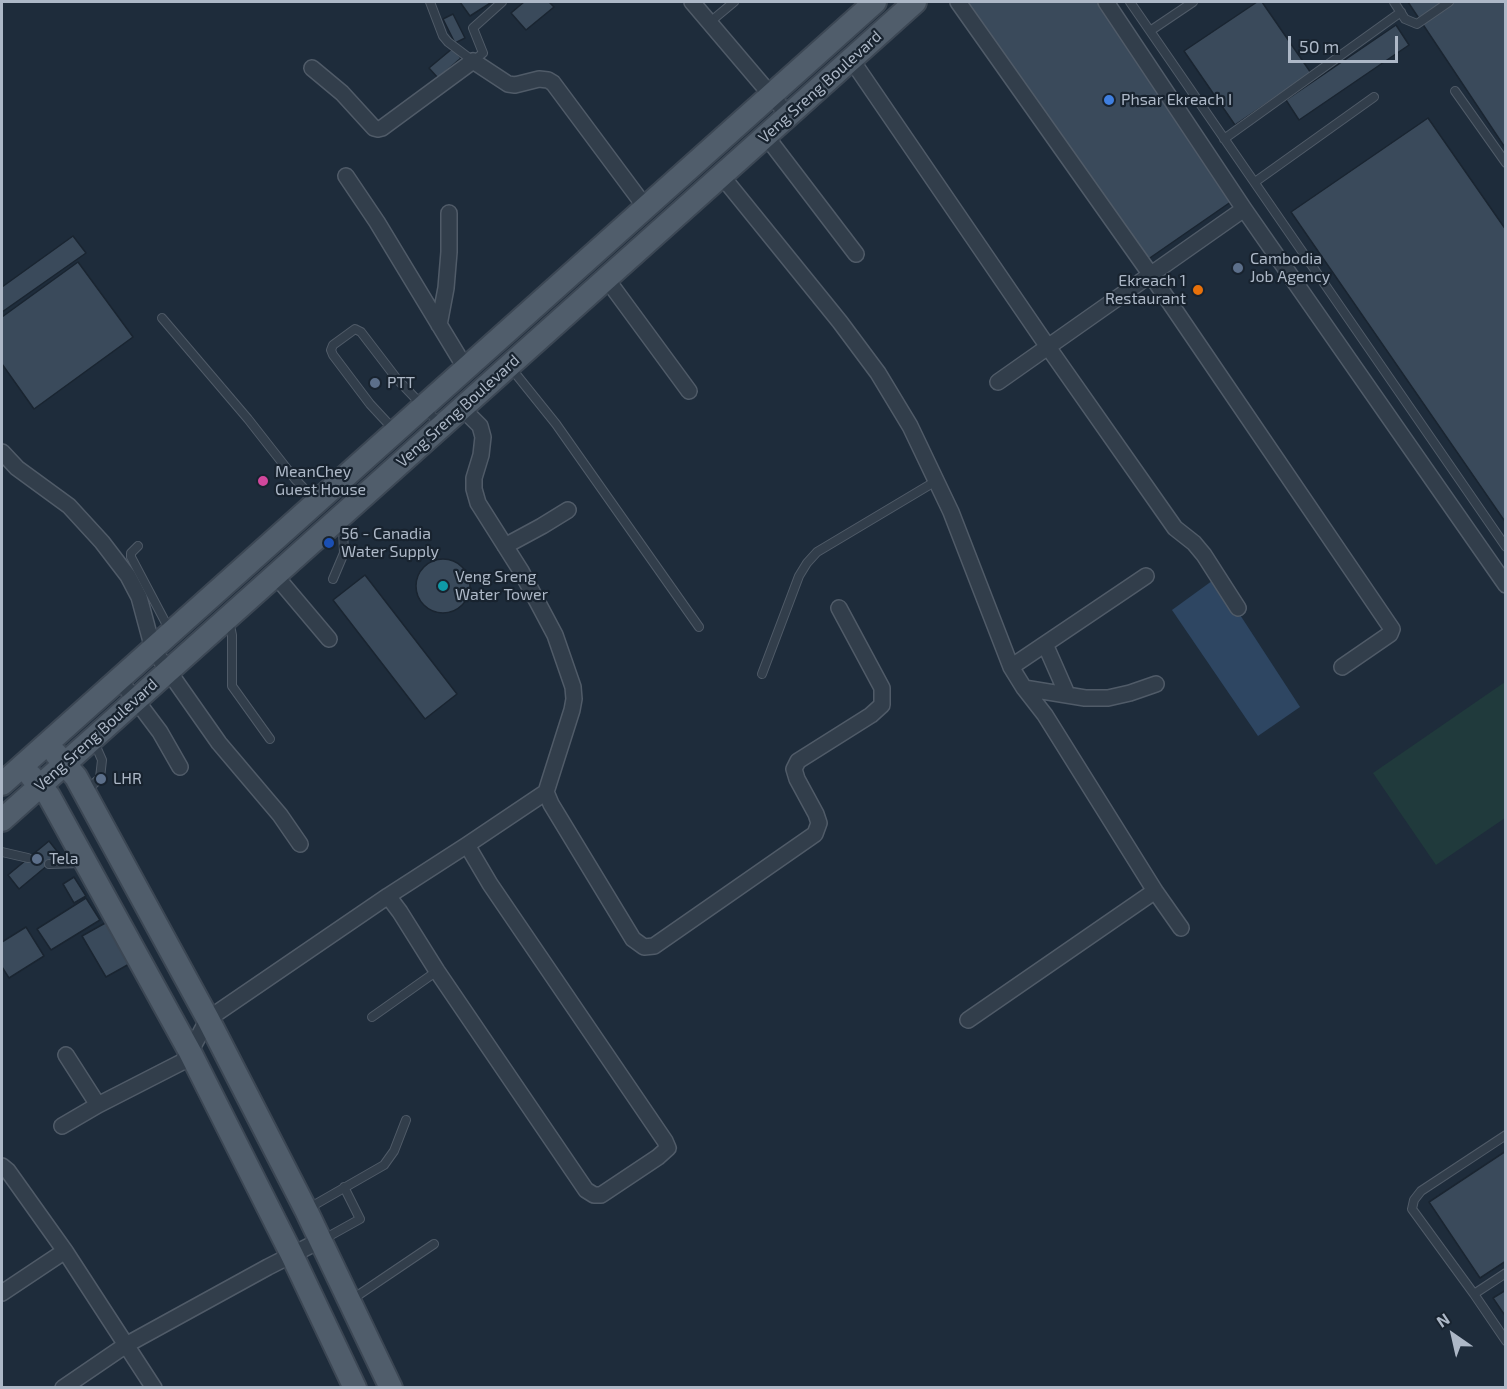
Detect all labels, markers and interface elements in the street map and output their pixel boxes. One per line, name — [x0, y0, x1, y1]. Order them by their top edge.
scale bar — [1291, 24, 1400, 62]
street label: Veng Sreng Boulevard — [754, 27, 886, 147]
text: 50 m — [1299, 35, 1339, 57]
place label: Phsar Ekreach I — [1121, 90, 1232, 110]
marker: Phsar Ekreach I — [1102, 93, 1116, 107]
place label: Cambodia Job Agency — [1250, 249, 1330, 287]
marker: Cambodia Job Agency — [1231, 261, 1245, 275]
place label: Ekreach 1 Restaurant — [1105, 271, 1186, 309]
marker: Ekreach 1 Restaurant — [1191, 283, 1205, 297]
street label: Veng Sreng Boulevard — [392, 351, 524, 471]
place label: PTT — [387, 373, 415, 393]
marker: PTT — [368, 376, 382, 390]
place label: MeanChey Guest House — [275, 462, 366, 500]
marker: MeanChey Guest House — [256, 474, 270, 488]
place label: 56 - Canadia Water Supply — [341, 524, 439, 562]
marker: 56 - Canadia Water Supply — [322, 536, 336, 550]
place label: Veng Sreng Water Tower — [455, 567, 548, 605]
marker: Veng Sreng Water Tower — [436, 579, 450, 593]
street label: Veng Sreng Boulevard — [30, 675, 162, 795]
place label: LHR — [113, 769, 142, 789]
marker: LHR — [94, 772, 108, 786]
place label: Tela — [49, 849, 79, 869]
marker: Tela — [30, 852, 44, 866]
north arrow — [1423, 1305, 1483, 1365]
text: N — [1433, 1309, 1453, 1331]

